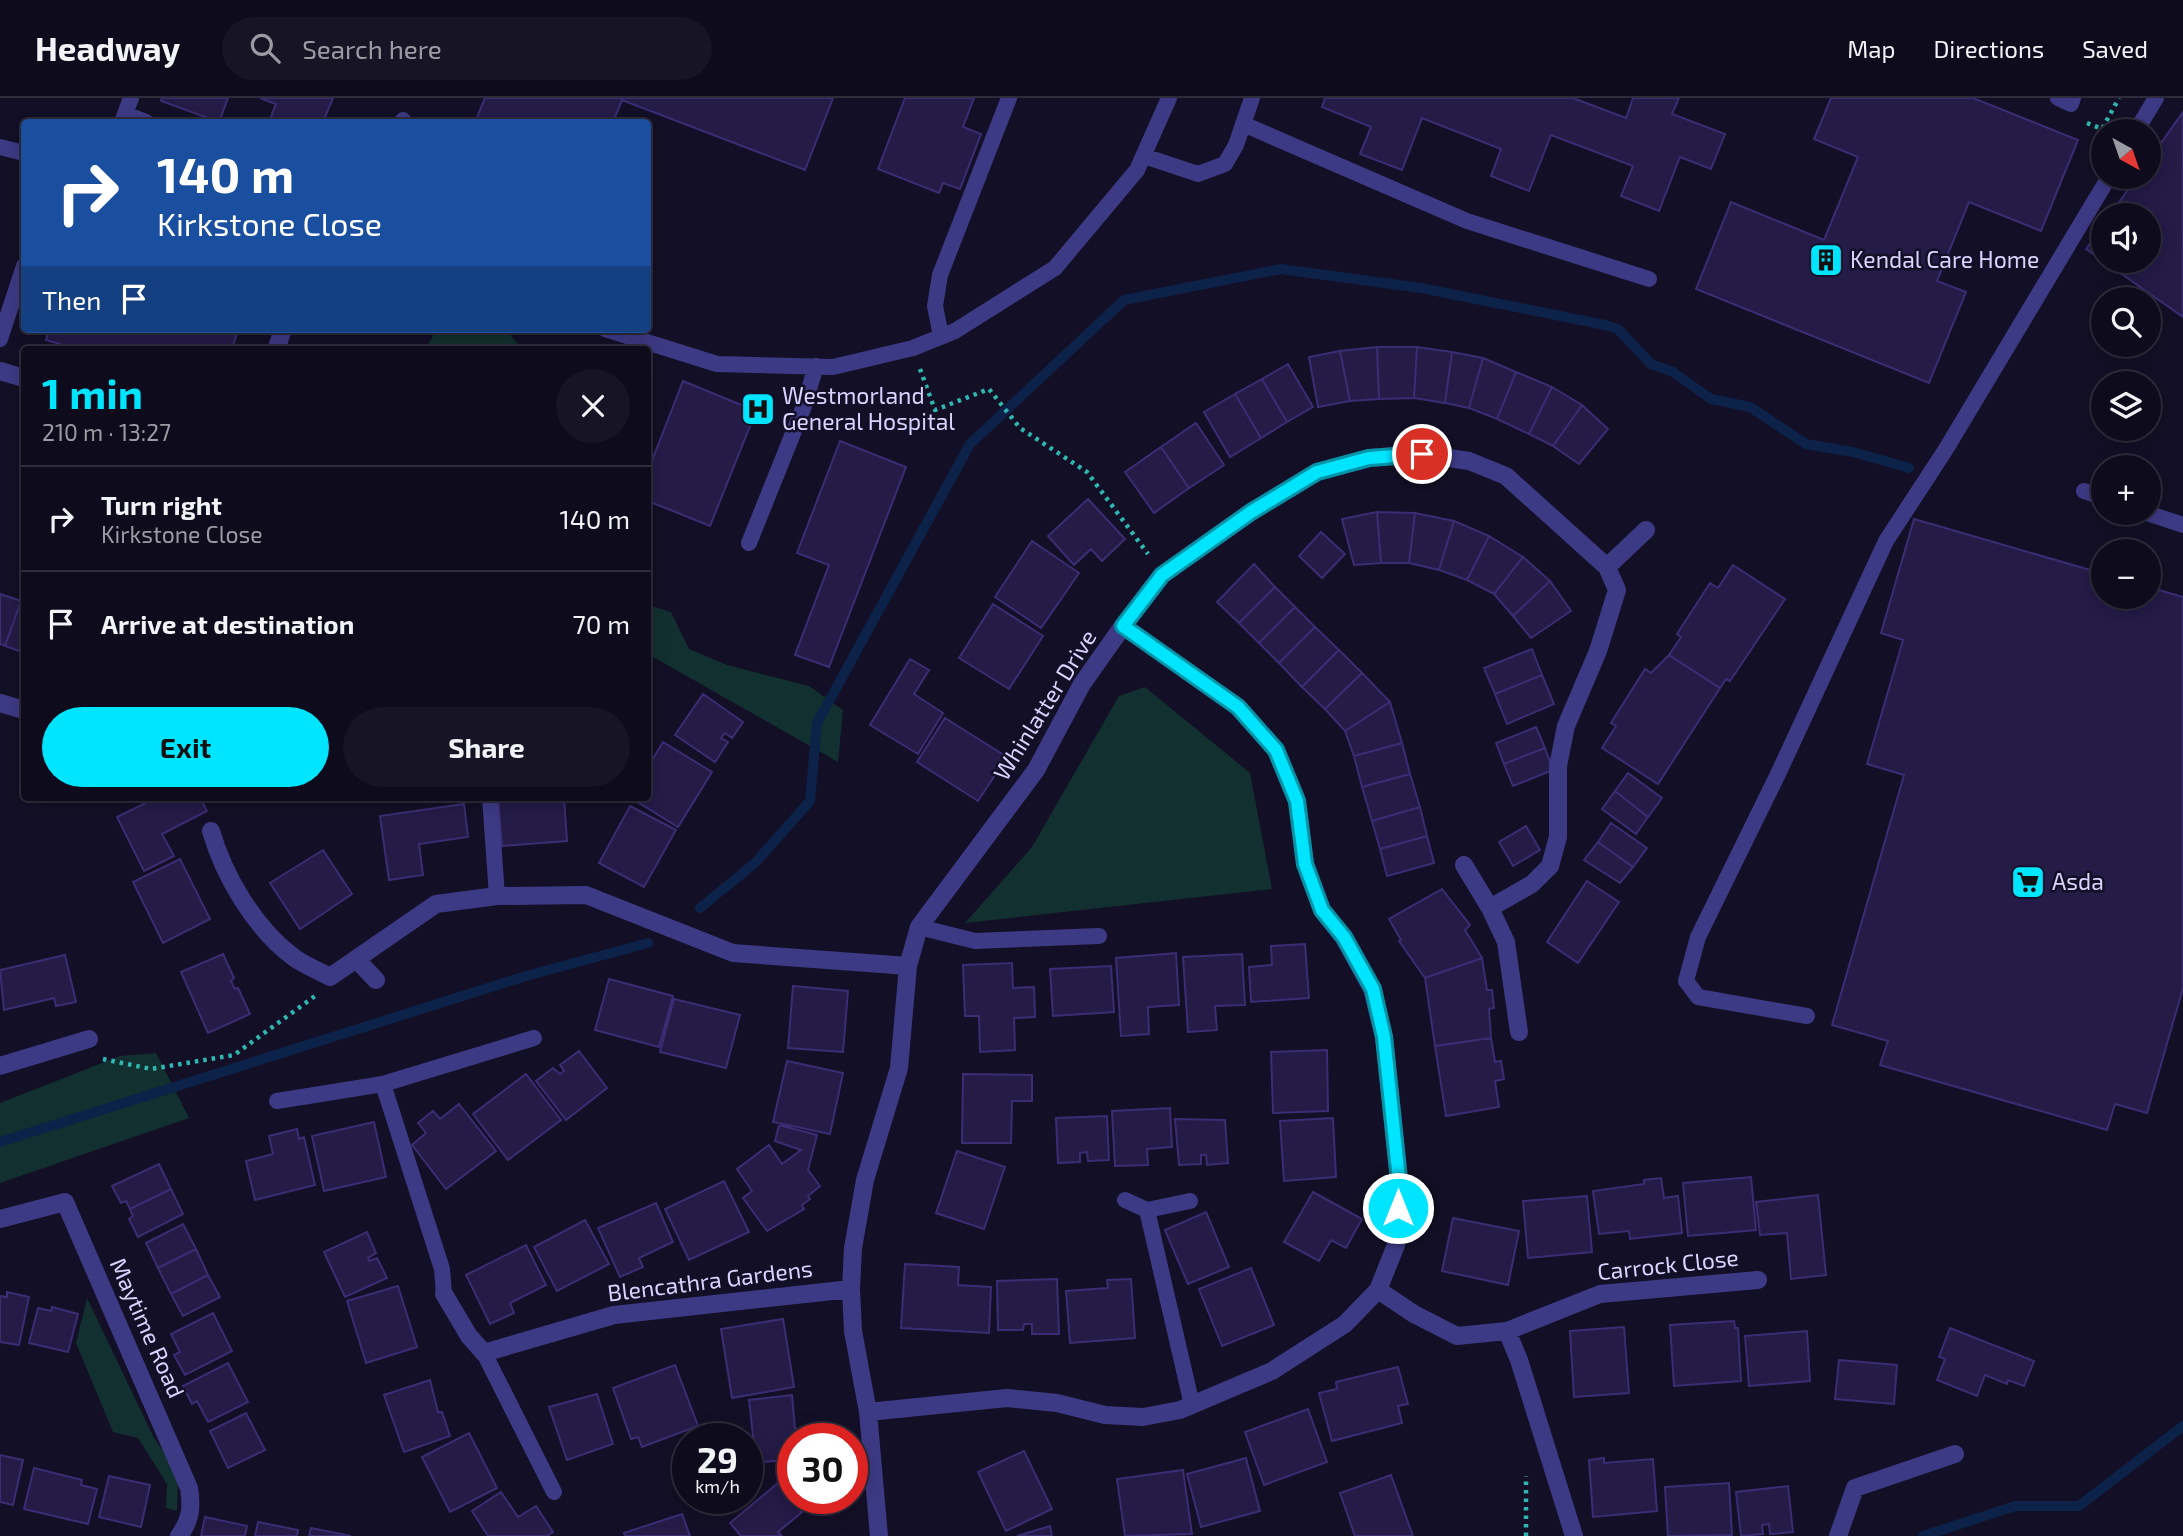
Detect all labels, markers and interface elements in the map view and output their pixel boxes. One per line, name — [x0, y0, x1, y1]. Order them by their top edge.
search box — [222, 17, 712, 80]
text: Headway — [35, 28, 180, 68]
icon: search — [246, 29, 284, 67]
text: Search here — [302, 33, 442, 64]
text: Map — [1847, 34, 1895, 63]
text: Directions — [1933, 34, 2044, 63]
text: Saved — [2082, 34, 2148, 63]
north arrow — [2091, 119, 2161, 189]
map controls — [2091, 119, 2161, 609]
text: 140 m — [157, 144, 294, 203]
icon: right — [42, 147, 133, 238]
button: sound — [2091, 203, 2161, 273]
text: Kirkstone Close — [157, 204, 382, 242]
building icon: Kendal Care Home — [1807, 241, 1845, 279]
place label: Kendal Care Home — [1850, 245, 2039, 273]
icon: arrive — [115, 280, 153, 318]
text: Then — [42, 284, 101, 315]
button: search — [2091, 287, 2161, 357]
text: 1 min — [42, 367, 143, 417]
button: close — [556, 369, 630, 443]
button: layers — [2091, 371, 2161, 441]
place label: Westmorland General Hospital — [782, 381, 955, 435]
hospital icon: Westmorland General Hospital — [739, 390, 777, 428]
text: 210 m · 13:27 — [42, 418, 171, 446]
pin — [1392, 424, 1452, 484]
icon: arrive — [1403, 435, 1441, 473]
button: + — [2091, 455, 2161, 525]
text: Turn right — [101, 489, 222, 520]
icon: right — [42, 500, 80, 538]
text: 140 m — [559, 503, 630, 534]
text: Kirkstone Close — [101, 520, 263, 548]
button: − — [2091, 539, 2161, 609]
icon: arrive — [42, 605, 80, 643]
text: Arrive at destination — [101, 608, 354, 639]
text: 70 m — [572, 608, 630, 639]
street label: Whinlatter Drive — [987, 624, 1102, 785]
button: Exit — [42, 707, 329, 787]
button: Share — [343, 707, 630, 787]
supermarket icon: Asda — [2009, 863, 2047, 901]
place label: Asda — [2052, 867, 2104, 895]
position arrow — [1361, 1171, 1435, 1245]
street label: Carrock Close — [1596, 1243, 1740, 1285]
street label: Maytime Road — [105, 1253, 191, 1402]
street label: Blencathra Gardens — [606, 1254, 814, 1306]
speed limit sign: 30 — [777, 1423, 868, 1514]
text: 29 — [697, 1438, 738, 1480]
text: km/h — [695, 1475, 740, 1497]

